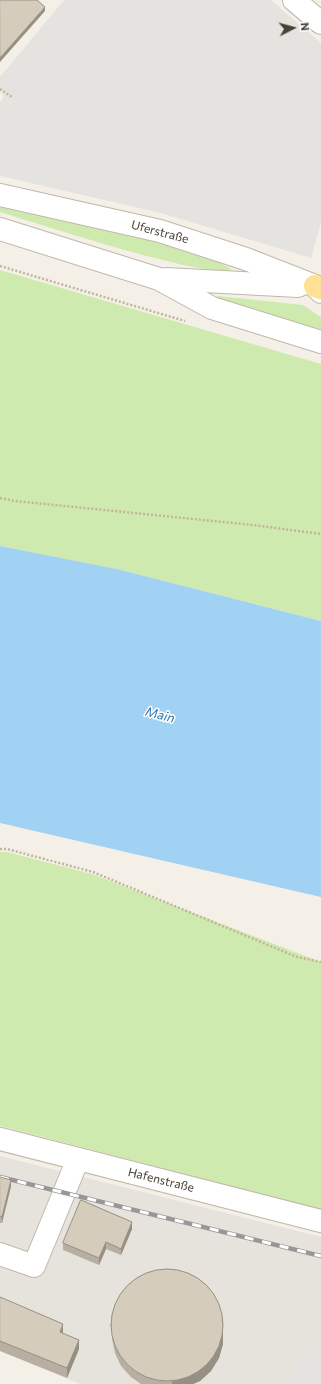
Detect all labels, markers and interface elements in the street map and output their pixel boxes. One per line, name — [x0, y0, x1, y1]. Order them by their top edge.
north arrow — [273, 8, 313, 48]
text: N — [299, 22, 312, 31]
street label: Uferstraße — [130, 217, 190, 247]
water label: Main — [144, 704, 176, 726]
street label: Hafenstraße — [126, 1165, 196, 1195]

